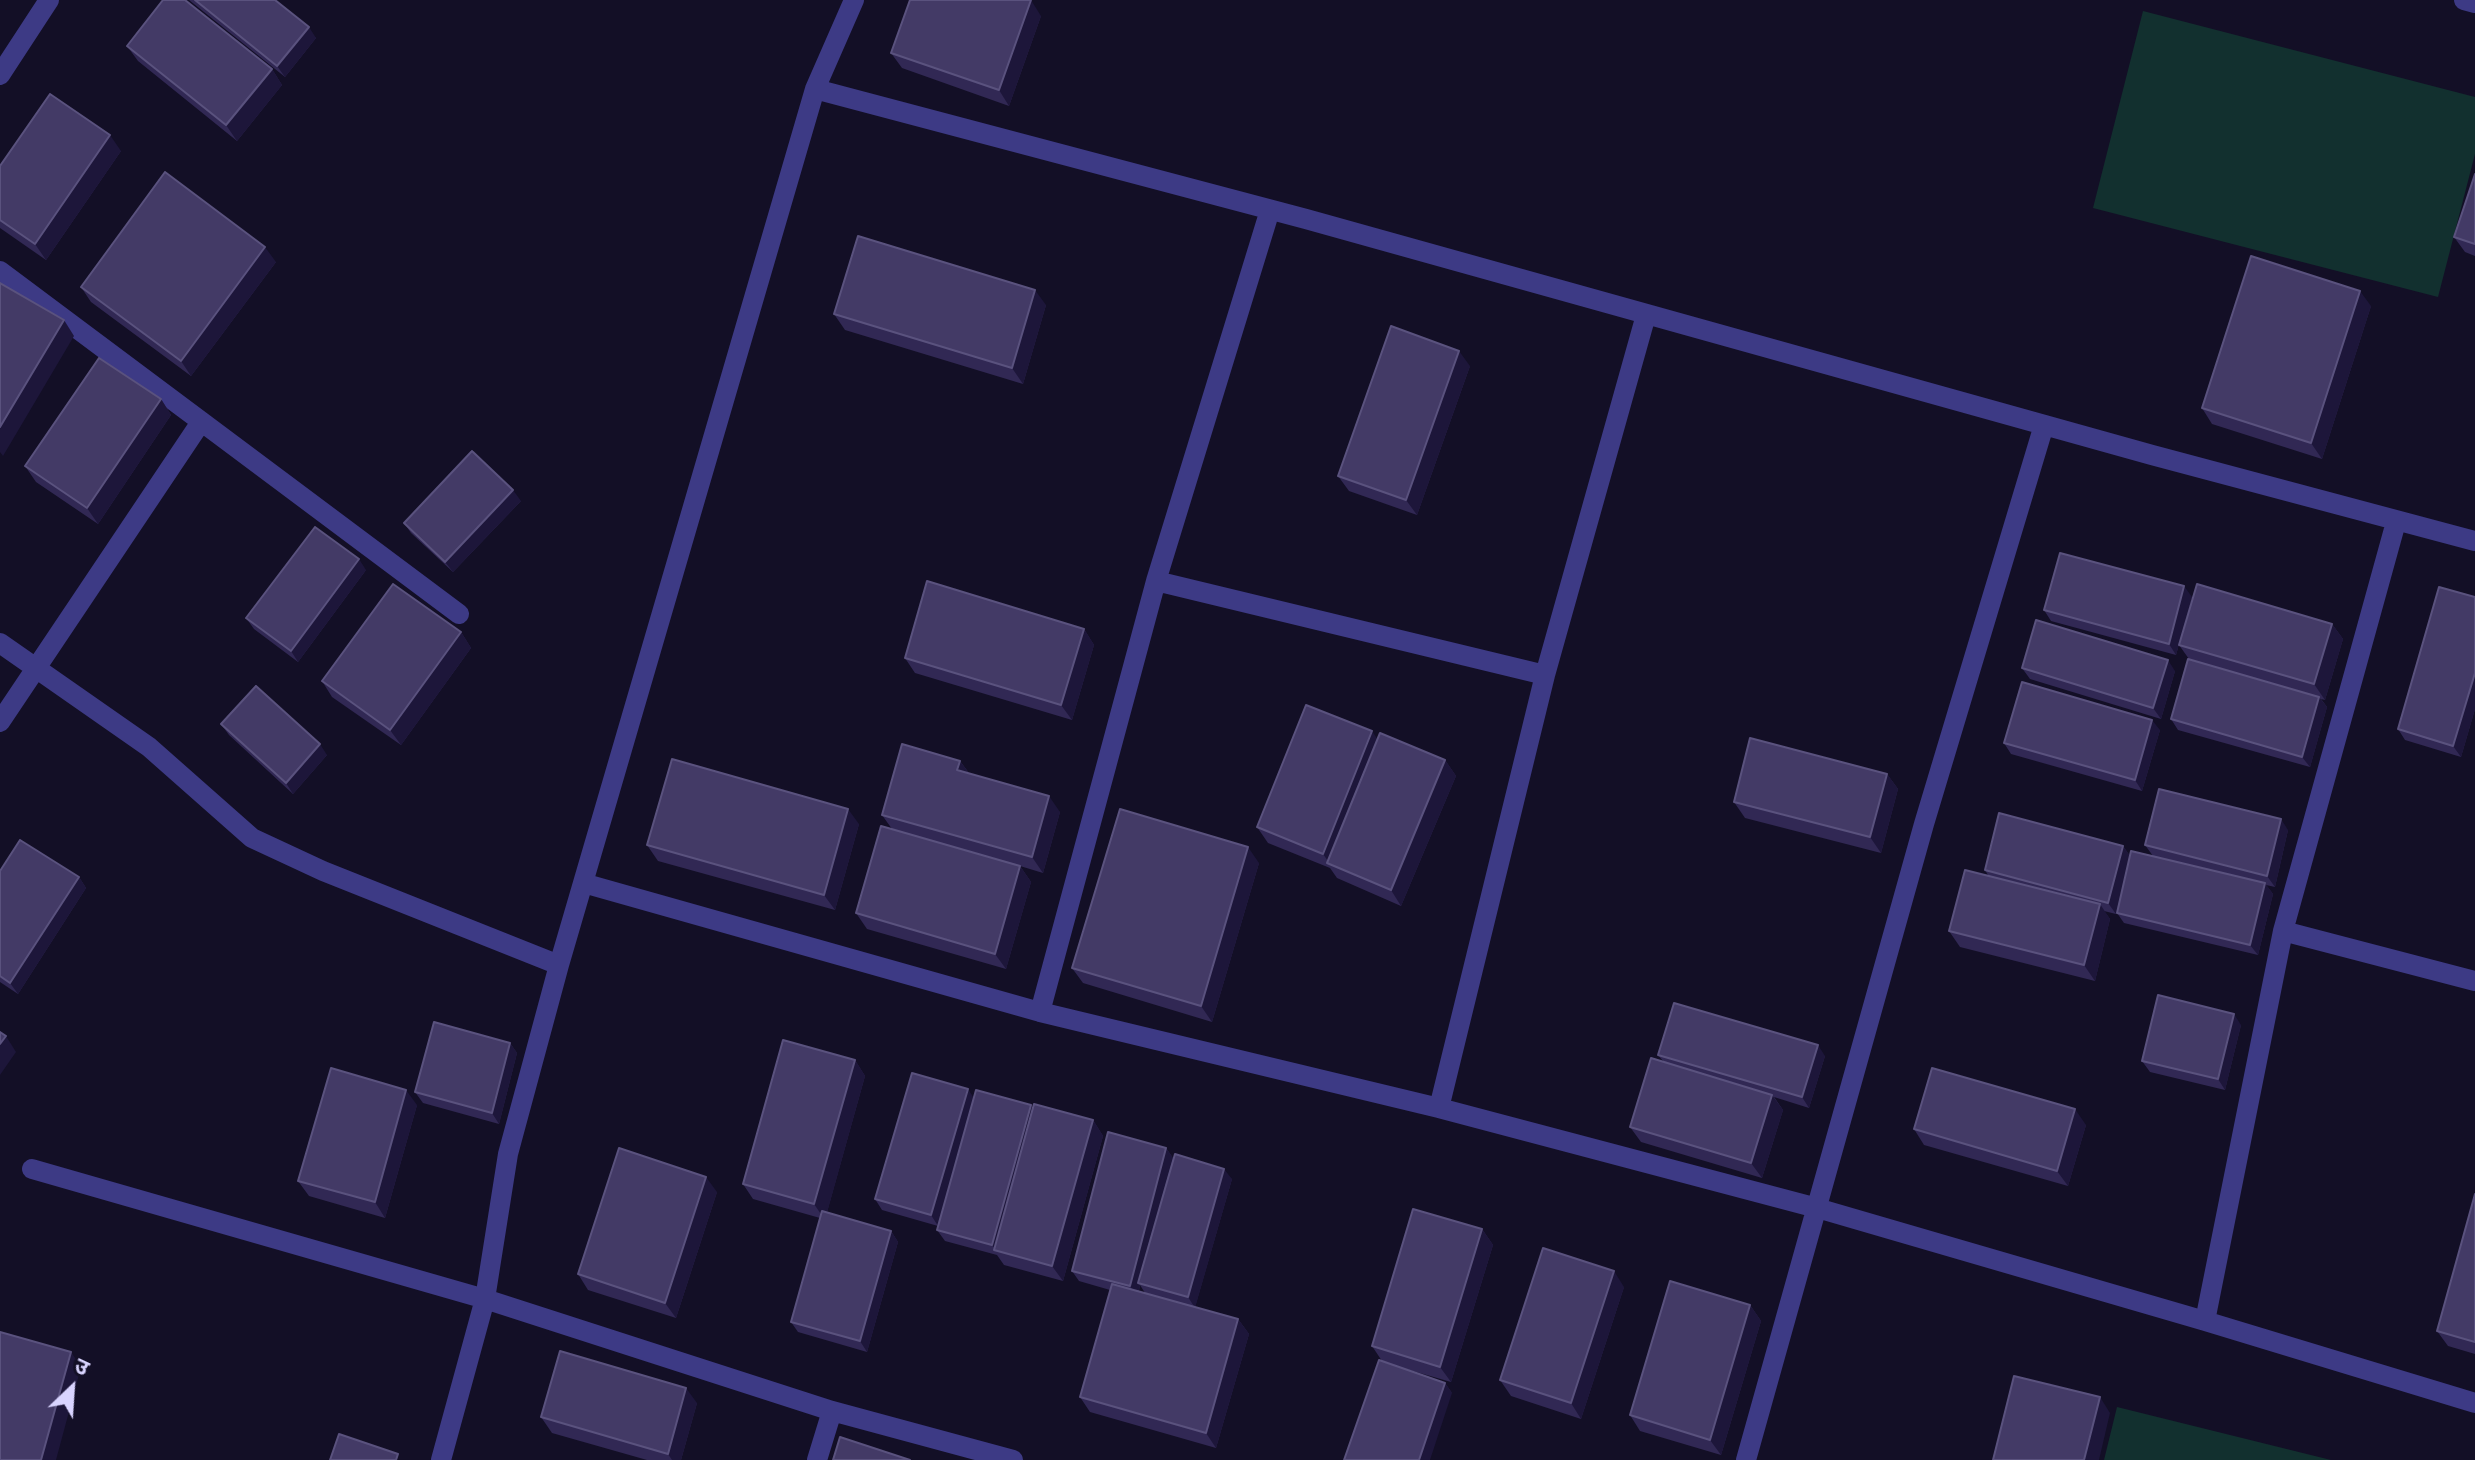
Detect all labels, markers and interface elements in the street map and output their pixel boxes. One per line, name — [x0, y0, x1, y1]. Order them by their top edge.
north arrow — [32, 1348, 112, 1428]
text: उ — [70, 1350, 94, 1383]

